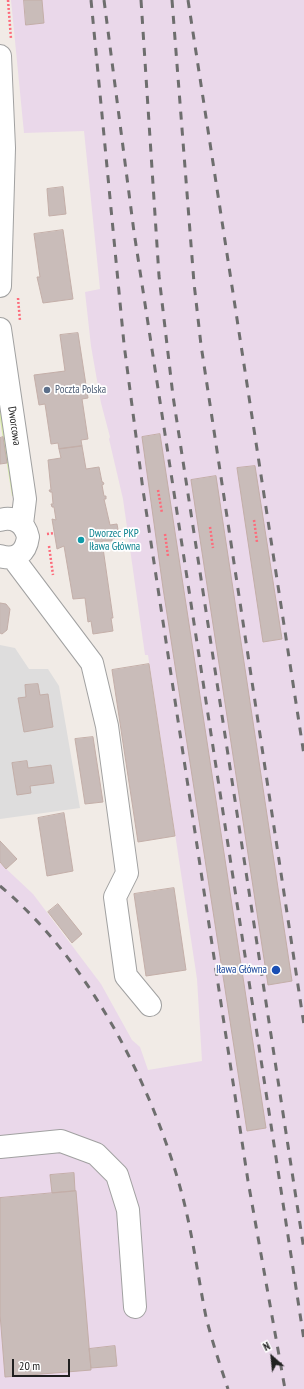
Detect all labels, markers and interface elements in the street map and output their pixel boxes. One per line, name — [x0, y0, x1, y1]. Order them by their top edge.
place label: Poczta Polska — [55, 383, 106, 397]
marker: Poczta Polska — [42, 385, 52, 395]
street label: Dworcowa — [5, 406, 23, 446]
place label: Dworzec PKP Iława Główna — [89, 527, 140, 553]
marker: Dworzec PKP Iława Główna — [76, 535, 86, 545]
place label: Iława Główna — [216, 963, 267, 977]
marker: Iława Główna — [270, 964, 282, 976]
north arrow — [252, 1337, 292, 1377]
text: N — [261, 1339, 272, 1354]
scale bar — [14, 1351, 72, 1377]
text: 20 m — [19, 1358, 40, 1373]

